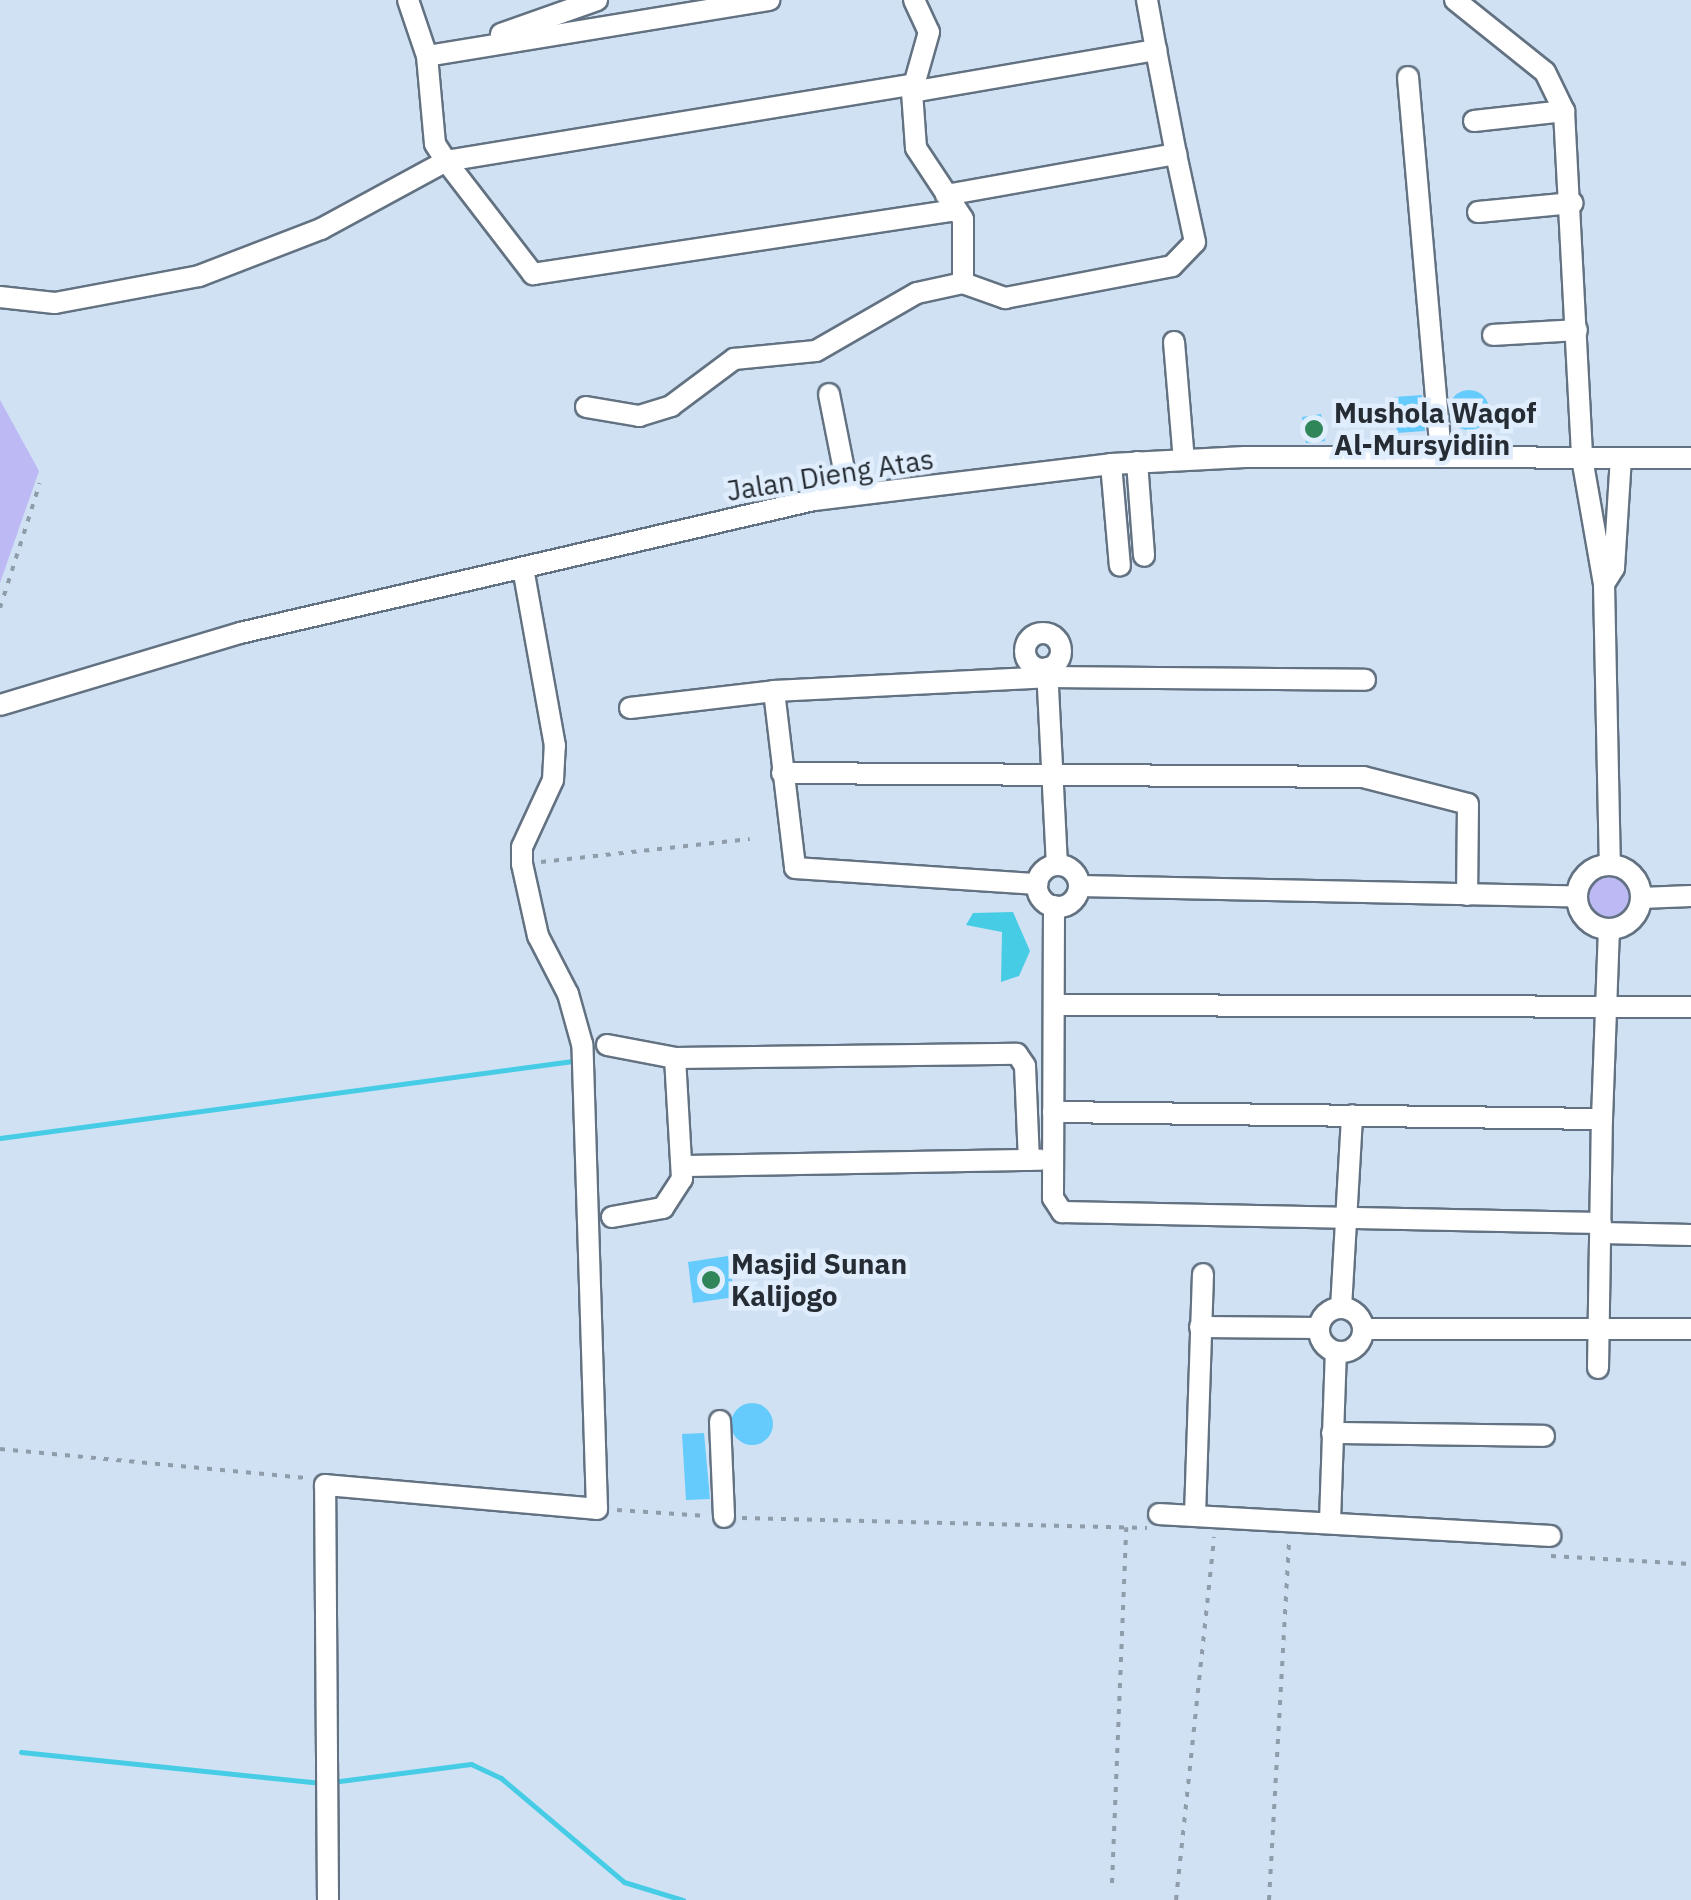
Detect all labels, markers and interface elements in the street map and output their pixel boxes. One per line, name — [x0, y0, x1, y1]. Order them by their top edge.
place label: Mushola Waqof Al-Mursyidiin — [1334, 396, 1536, 462]
marker: Mushola Waqof Al-Mursyidiin — [1303, 418, 1325, 440]
street label: Jalan Dieng Atas — [724, 442, 936, 508]
place label: Masjid Sunan Kalijogo — [731, 1247, 907, 1313]
marker: Masjid Sunan Kalijogo — [700, 1269, 722, 1291]

